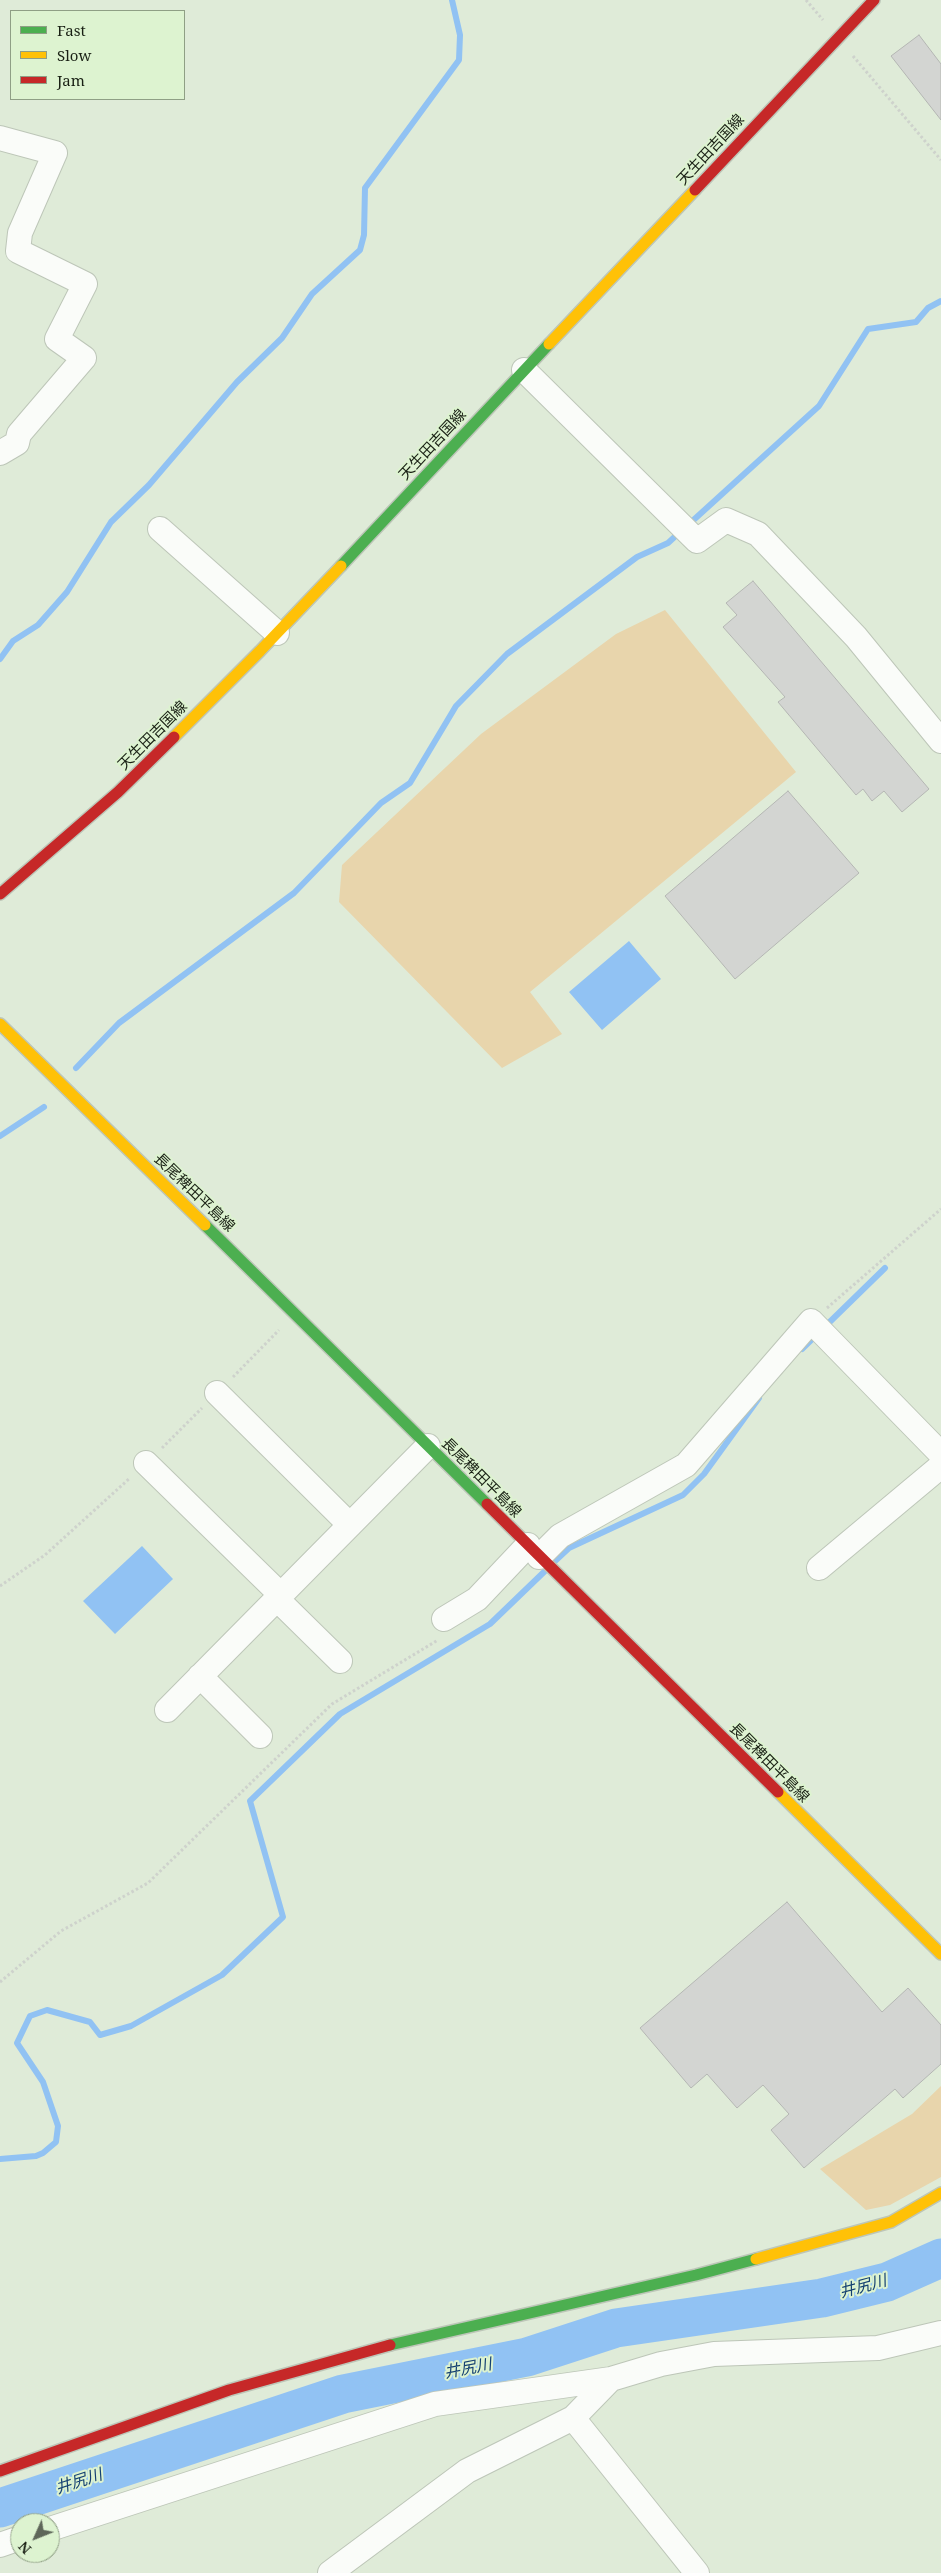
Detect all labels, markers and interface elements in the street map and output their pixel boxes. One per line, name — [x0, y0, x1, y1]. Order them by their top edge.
legend — [10, 10, 185, 100]
text: Fast — [57, 20, 86, 40]
text: Slow — [57, 45, 91, 65]
text: Jam — [57, 70, 85, 90]
street label: 天生田吉国線 — [674, 111, 748, 189]
street label: 天生田吉国線 — [396, 406, 470, 484]
street label: 天生田吉国線 — [115, 698, 191, 774]
street label: 長尾稗田平島線 — [150, 1150, 238, 1236]
street label: 長尾稗田平島線 — [438, 1435, 524, 1521]
street label: 長尾稗田平島線 — [726, 1720, 812, 1806]
water label: 井尻川 — [837, 2272, 889, 2302]
water label: 井尻川 — [443, 2355, 493, 2383]
water label: 井尻川 — [53, 2465, 105, 2499]
north arrow — [10, 2513, 60, 2563]
text: N — [14, 2538, 35, 2559]

